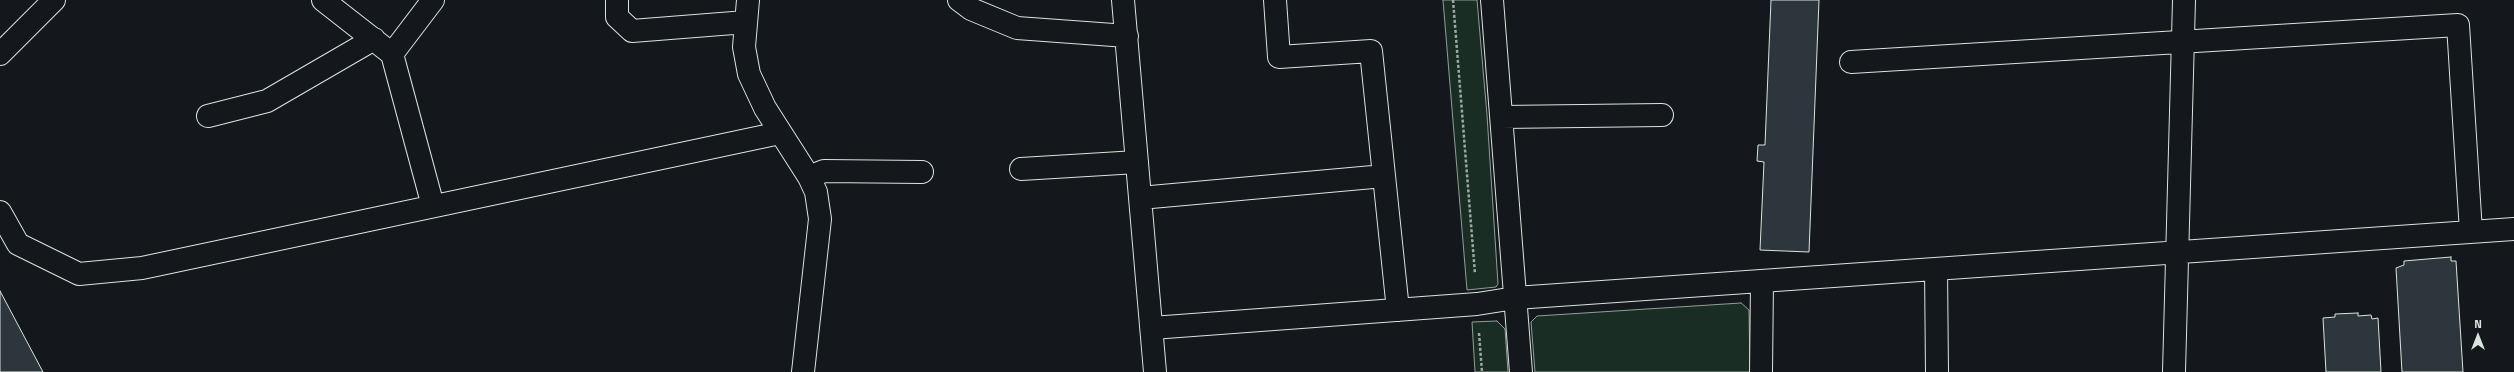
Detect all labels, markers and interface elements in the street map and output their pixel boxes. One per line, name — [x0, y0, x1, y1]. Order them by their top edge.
north arrow — [2458, 316, 2498, 356]
text: N — [2474, 316, 2482, 332]

